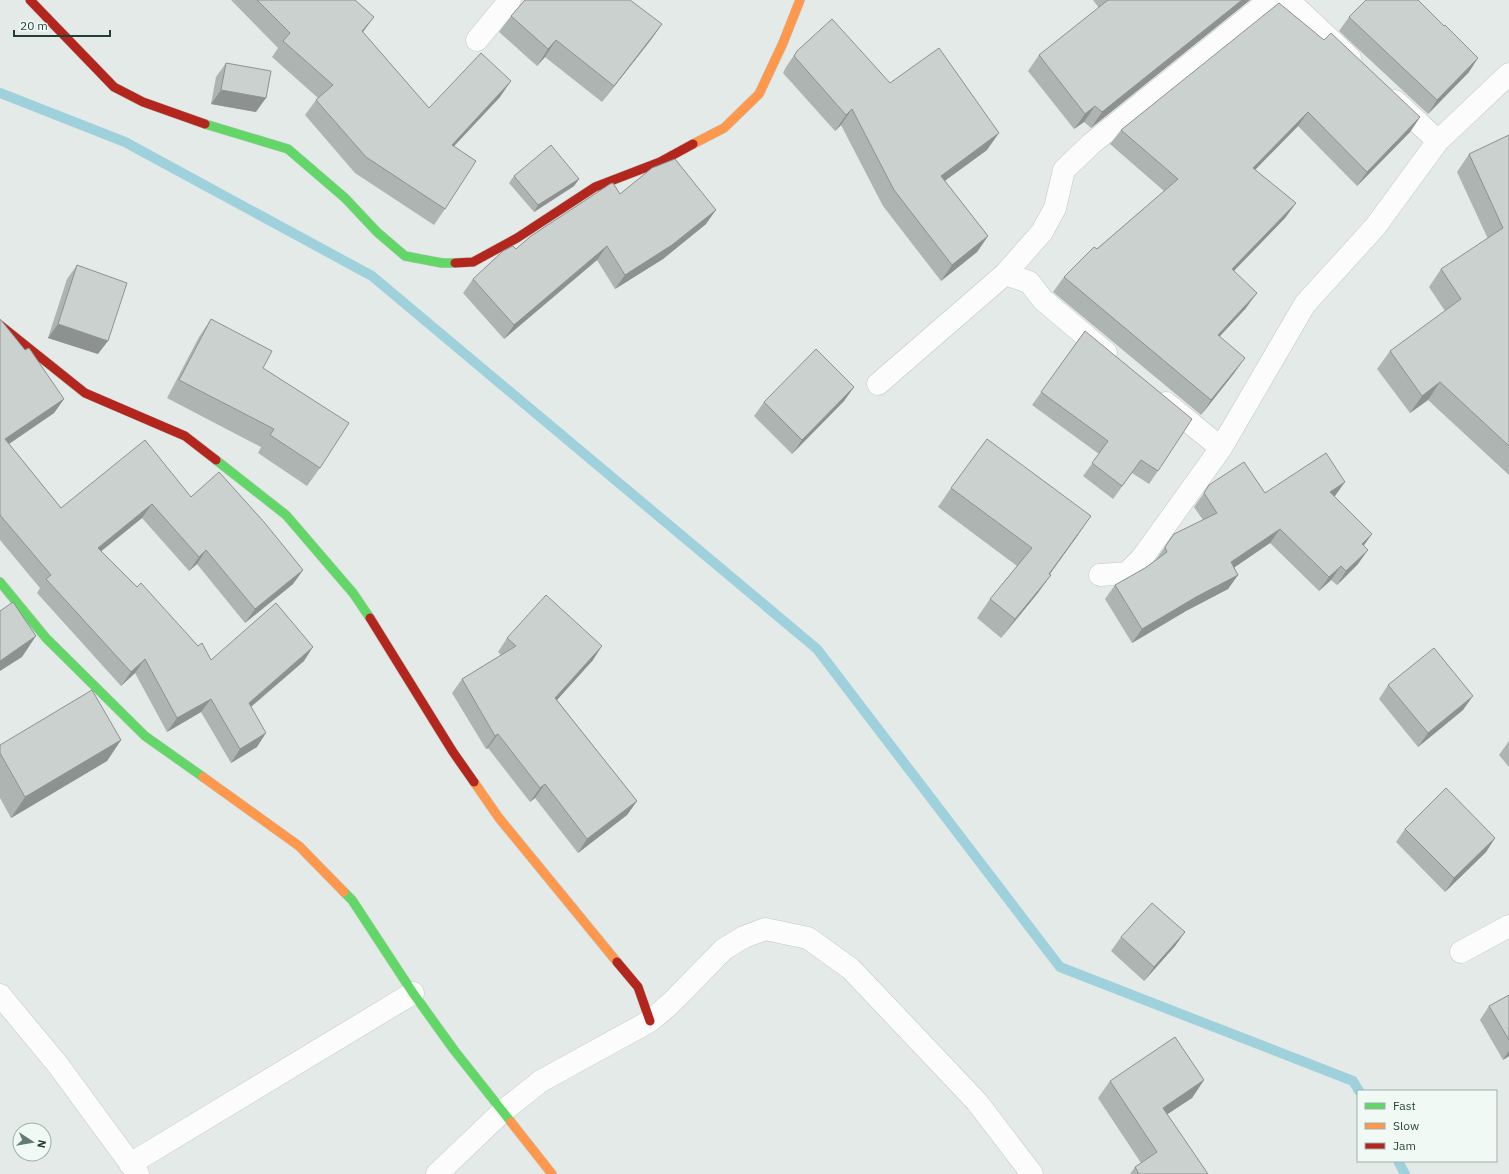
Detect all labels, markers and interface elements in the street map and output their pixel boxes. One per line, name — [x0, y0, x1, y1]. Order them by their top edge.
scale bar — [14, 12, 110, 38]
text: 20 m — [20, 18, 48, 33]
legend — [1357, 1090, 1497, 1162]
text: Fast — [1393, 1098, 1416, 1113]
text: Slow — [1393, 1118, 1419, 1133]
north arrow — [12, 1122, 52, 1162]
text: Jam — [1393, 1138, 1416, 1153]
text: N — [34, 1139, 49, 1149]

